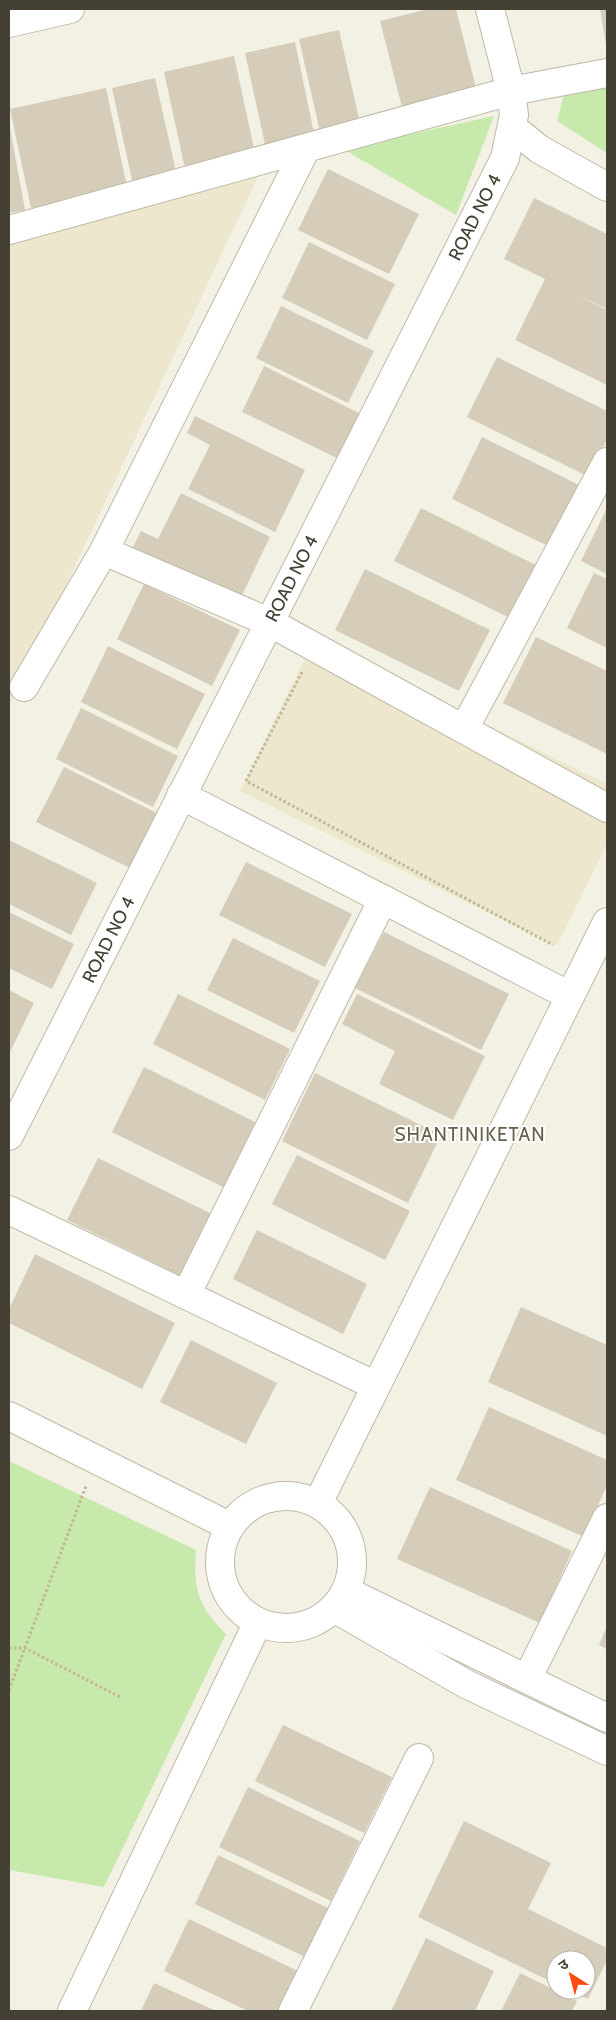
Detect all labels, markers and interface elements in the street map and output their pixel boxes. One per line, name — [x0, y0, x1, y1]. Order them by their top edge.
street label: ROAD NO 4 — [444, 171, 506, 264]
street label: ROAD NO 4 — [261, 532, 323, 625]
street label: ROAD NO 4 — [77, 893, 140, 987]
district label: SHANTINIKETAN — [394, 1123, 546, 1146]
north arrow — [546, 1950, 596, 2000]
text: उ — [555, 1954, 573, 1974]

